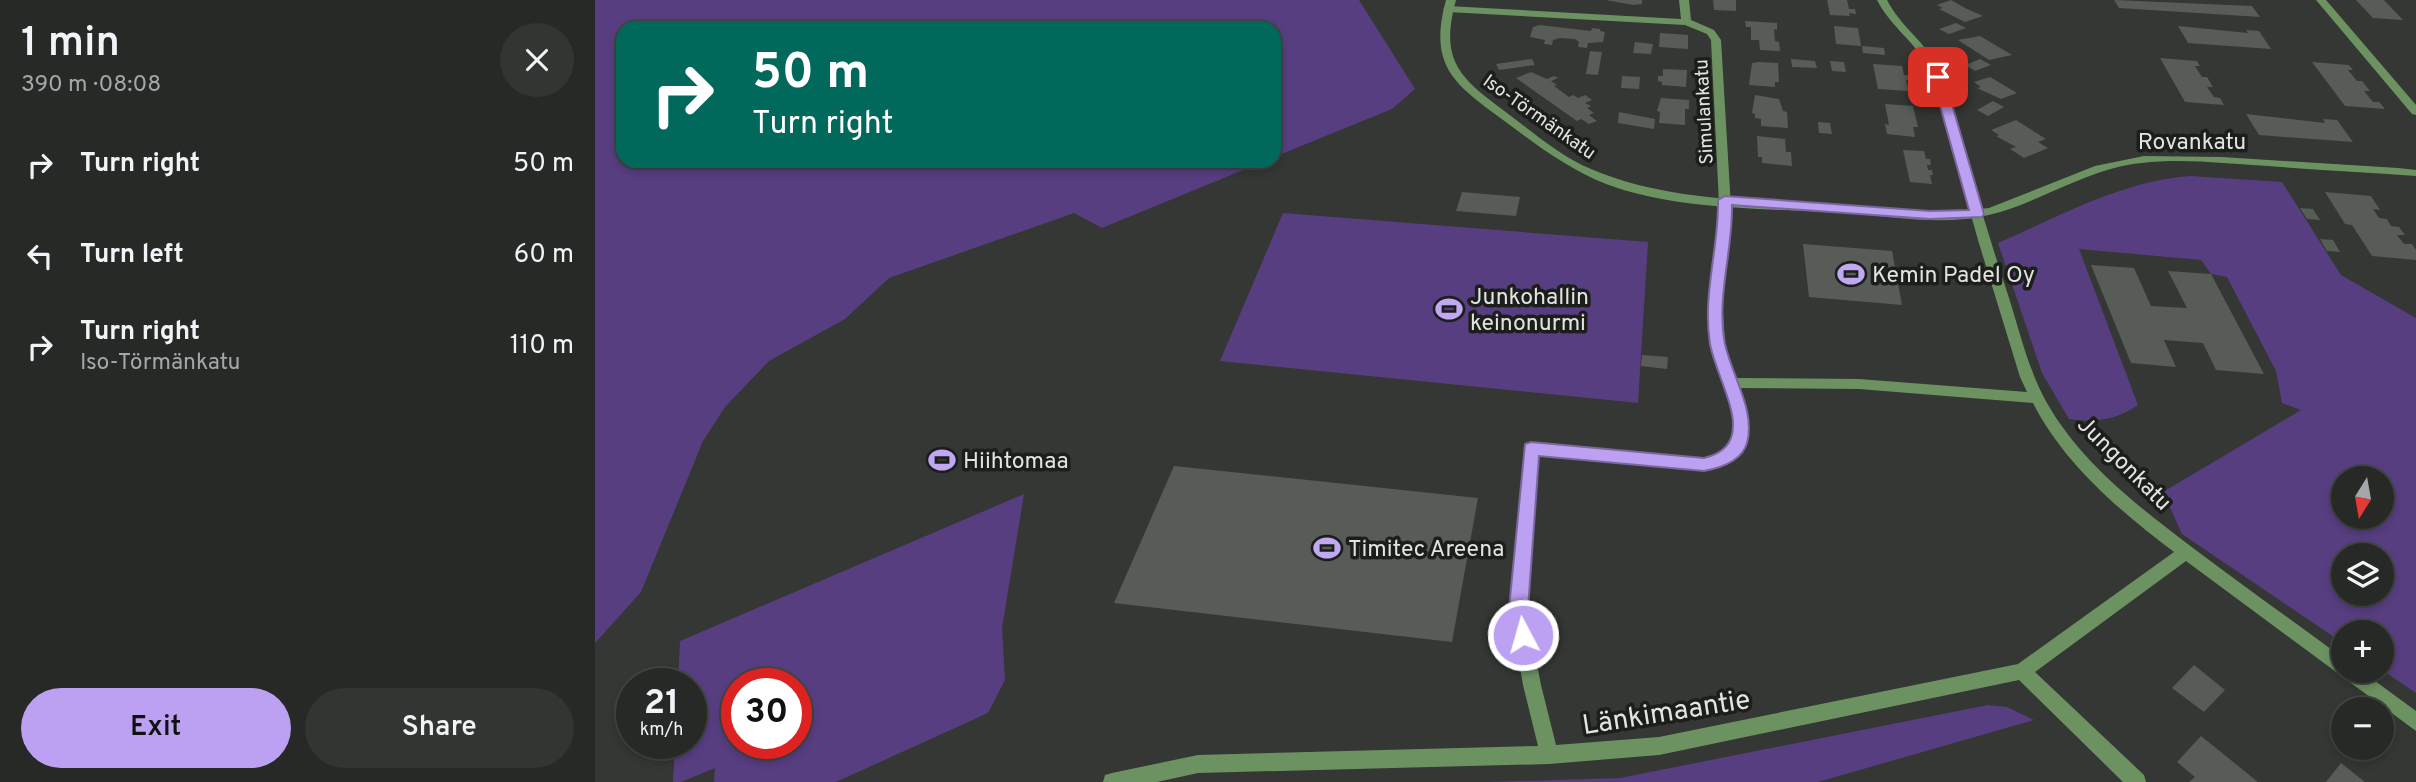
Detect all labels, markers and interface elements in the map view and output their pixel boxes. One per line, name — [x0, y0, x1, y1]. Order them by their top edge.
text: 1 min — [21, 18, 120, 71]
button: close — [500, 23, 574, 97]
text: 50 m — [752, 44, 869, 106]
pin — [1908, 47, 1968, 107]
icon: right — [637, 49, 728, 140]
icon: arrive — [1919, 58, 1957, 96]
street label: Simulankatu — [1690, 59, 1720, 165]
street label: Iso-Törmänkatu — [1478, 70, 1600, 165]
text: 390 m · 08:08 — [21, 71, 161, 100]
text: Turn right — [752, 105, 894, 145]
street label: Rovankatu — [2138, 129, 2246, 158]
icon: right — [21, 146, 59, 184]
text: Turn right — [80, 148, 200, 181]
text: 50 m — [513, 148, 574, 181]
icon: left — [21, 237, 59, 275]
text: Turn left — [80, 239, 184, 272]
text: 60 m — [514, 239, 574, 272]
sports icon: Kemin Padel Oy — [1836, 259, 1866, 289]
place label: Kemin Padel Oy — [1872, 262, 2035, 291]
place label: Junkohallin keinonurmi — [1470, 284, 1589, 339]
sports icon: Junkohallin keinonurmi — [1434, 294, 1464, 324]
text: Turn right — [80, 316, 200, 349]
icon: right — [21, 328, 59, 366]
text: 110 m — [510, 330, 574, 363]
text: Iso-Törmänkatu — [80, 349, 241, 378]
street label: Jungonkatu — [2070, 411, 2177, 518]
sports icon: Hiihtomaa — [927, 445, 957, 475]
place label: Hiihtomaa — [963, 448, 1068, 477]
north arrow — [2331, 466, 2394, 528]
map controls — [2331, 466, 2394, 760]
sports icon: Timitec Areena — [1312, 533, 1342, 563]
place label: Timitec Areena — [1348, 536, 1504, 565]
button: layers — [2331, 543, 2394, 606]
position arrow — [1486, 598, 1560, 672]
button: + — [2331, 620, 2394, 683]
speed limit sign: 30 — [721, 668, 812, 759]
text: 21 — [644, 682, 679, 726]
street label: Länkimaantie — [1580, 683, 1753, 745]
button: Exit — [21, 688, 291, 768]
button: Share — [305, 688, 574, 768]
button: − — [2331, 697, 2394, 760]
text: km/h — [640, 719, 683, 742]

